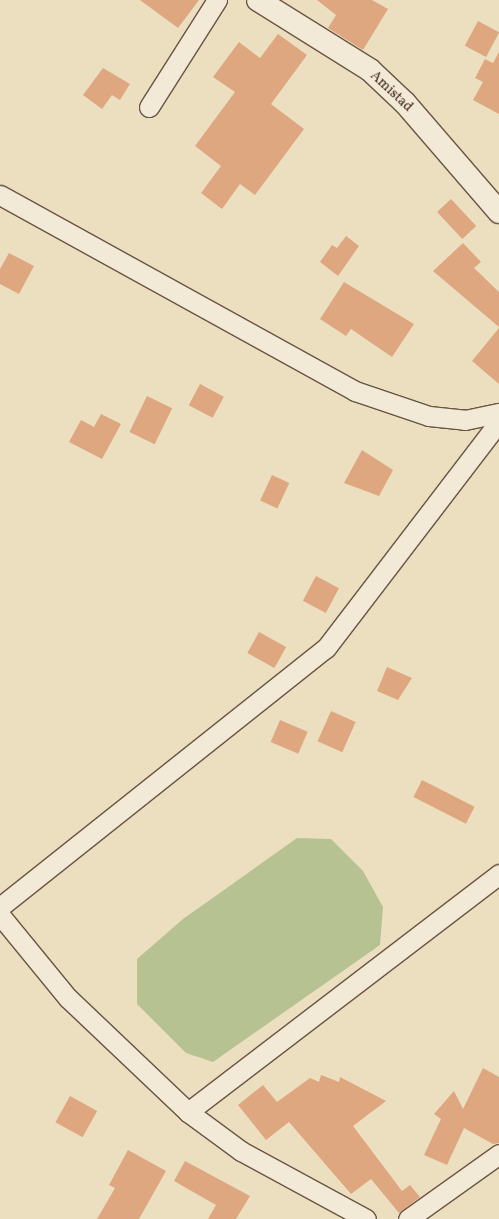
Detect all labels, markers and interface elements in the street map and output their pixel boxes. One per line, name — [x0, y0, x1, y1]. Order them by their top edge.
street label: Amistad — [366, 68, 416, 116]

